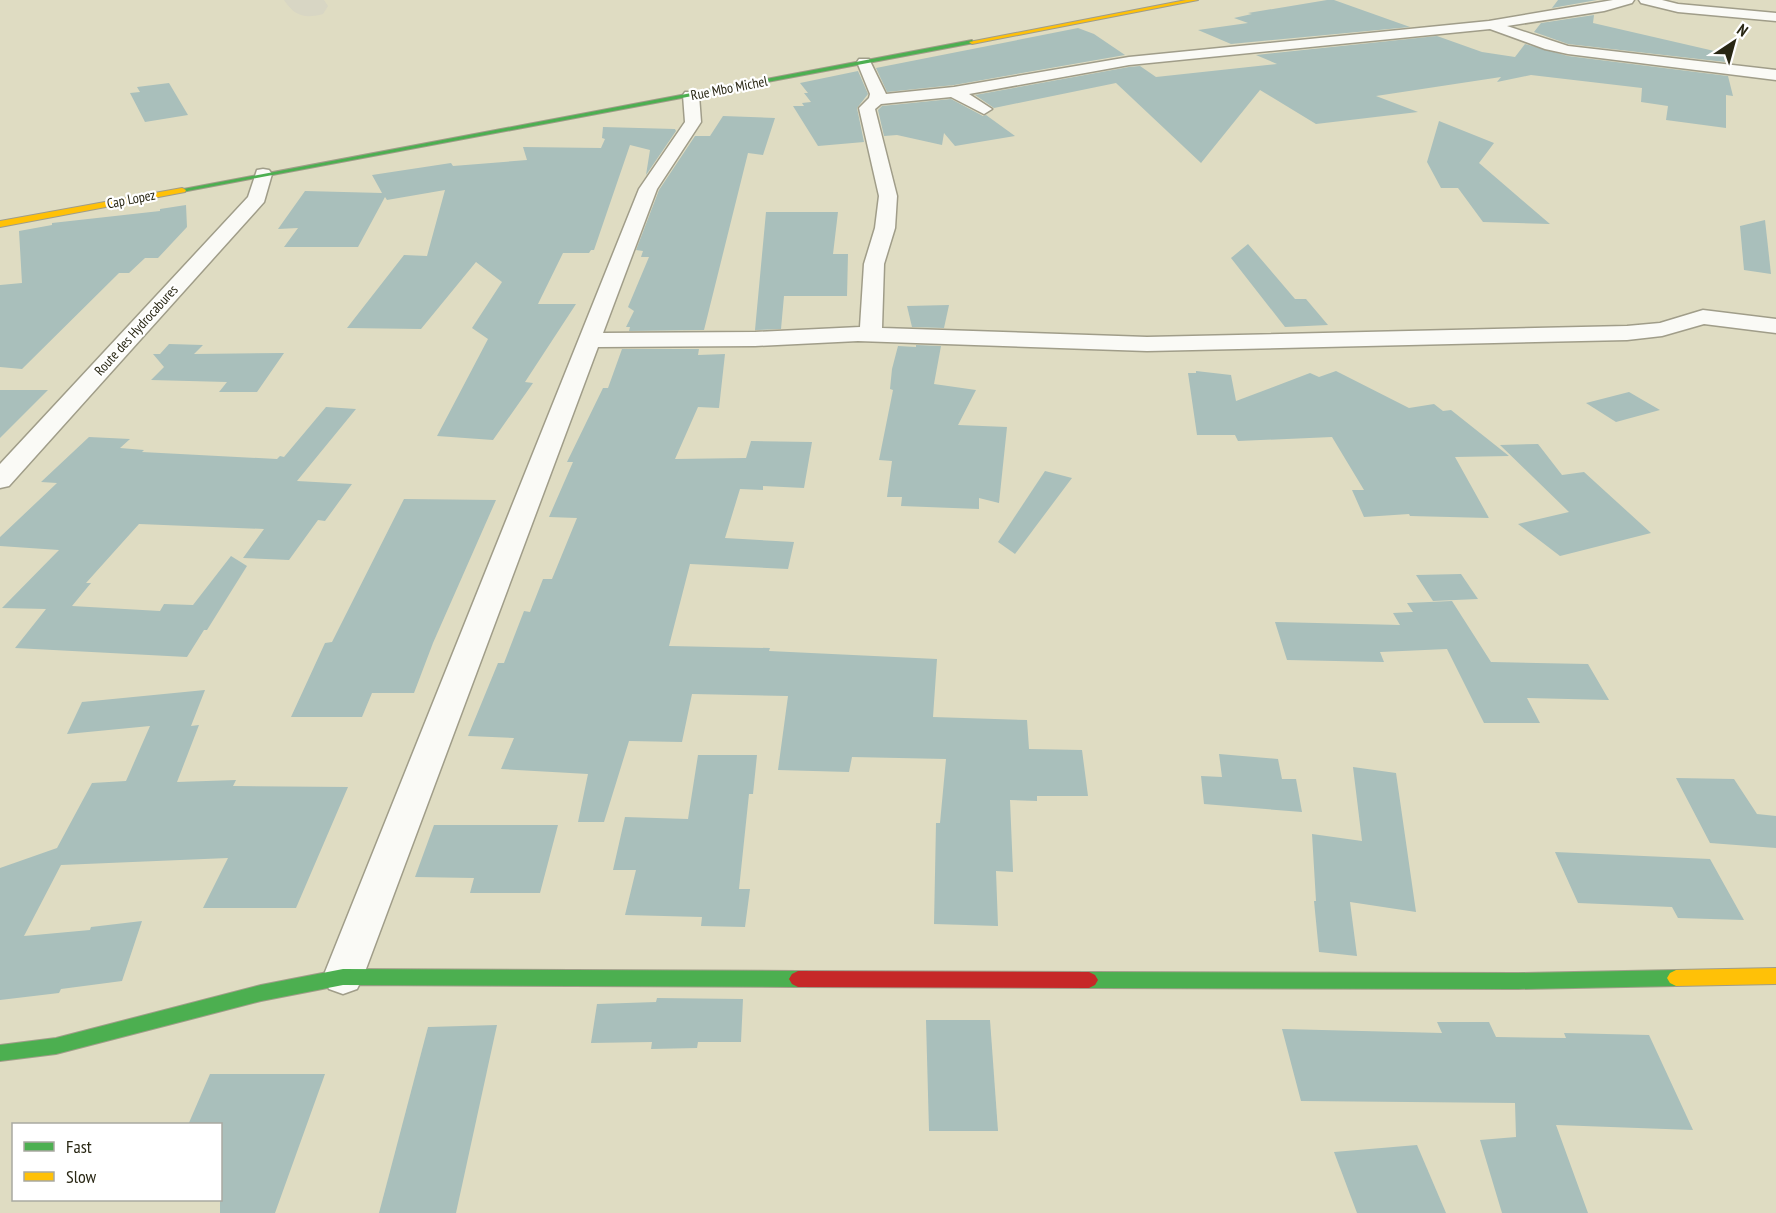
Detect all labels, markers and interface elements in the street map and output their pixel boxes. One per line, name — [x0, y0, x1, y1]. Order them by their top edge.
north arrow — [1704, 12, 1764, 72]
text: N — [1733, 19, 1752, 40]
street label: Rue Mbo Michel — [689, 72, 770, 104]
street label: Cap Lopez — [105, 185, 157, 213]
street label: Route des Hydrocabures — [90, 281, 182, 379]
legend — [12, 1123, 222, 1201]
text: Fast — [66, 1135, 92, 1158]
text: Slow — [66, 1165, 97, 1188]

